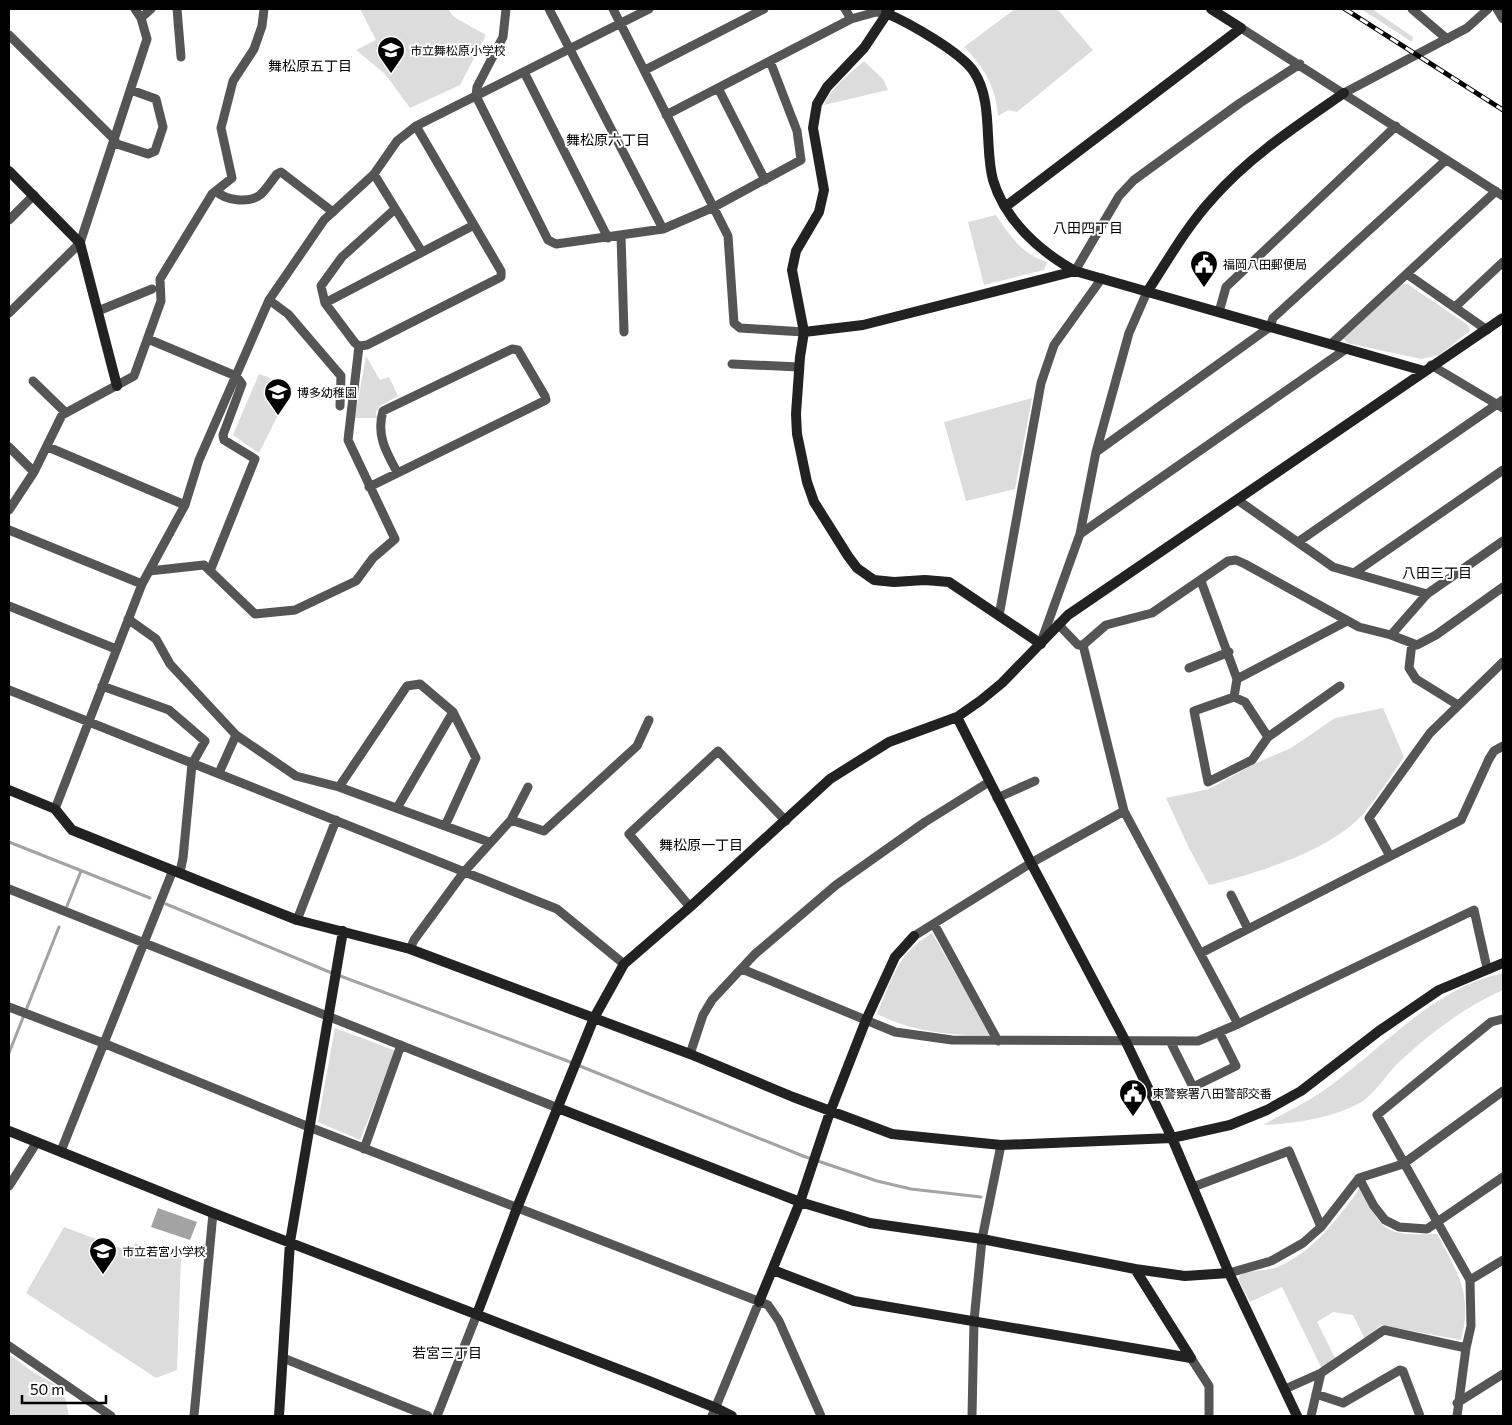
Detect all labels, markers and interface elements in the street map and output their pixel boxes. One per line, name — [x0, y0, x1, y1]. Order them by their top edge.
school or university icon: 市立舞松原小学校 — [376, 35, 406, 74]
place label: 市立舞松原小学校 — [410, 43, 506, 57]
district label: 舞松原五丁目 — [268, 57, 352, 74]
district label: 舞松原六丁目 — [566, 131, 650, 148]
district label: 八田四丁目 — [1053, 219, 1123, 236]
public building icon: 福岡八田郵便局 — [1189, 249, 1219, 288]
place label: 福岡八田郵便局 — [1223, 257, 1307, 271]
school or university icon: 博多幼稚園 — [263, 377, 293, 416]
place label: 博多幼稚園 — [297, 385, 357, 399]
district label: 八田三丁目 — [1402, 564, 1472, 581]
district label: 舞松原一丁目 — [659, 836, 743, 853]
public building icon: 東警察署八田警部交番 — [1118, 1078, 1148, 1117]
place label: 東警察署八田警部交番 — [1152, 1086, 1272, 1100]
school or university icon: 市立若宮小学校 — [88, 1236, 118, 1275]
place label: 市立若宮小学校 — [122, 1244, 206, 1258]
district label: 若宮三丁目 — [412, 1344, 482, 1361]
scale bar — [22, 1372, 106, 1404]
text: 50 m — [30, 1380, 64, 1398]

